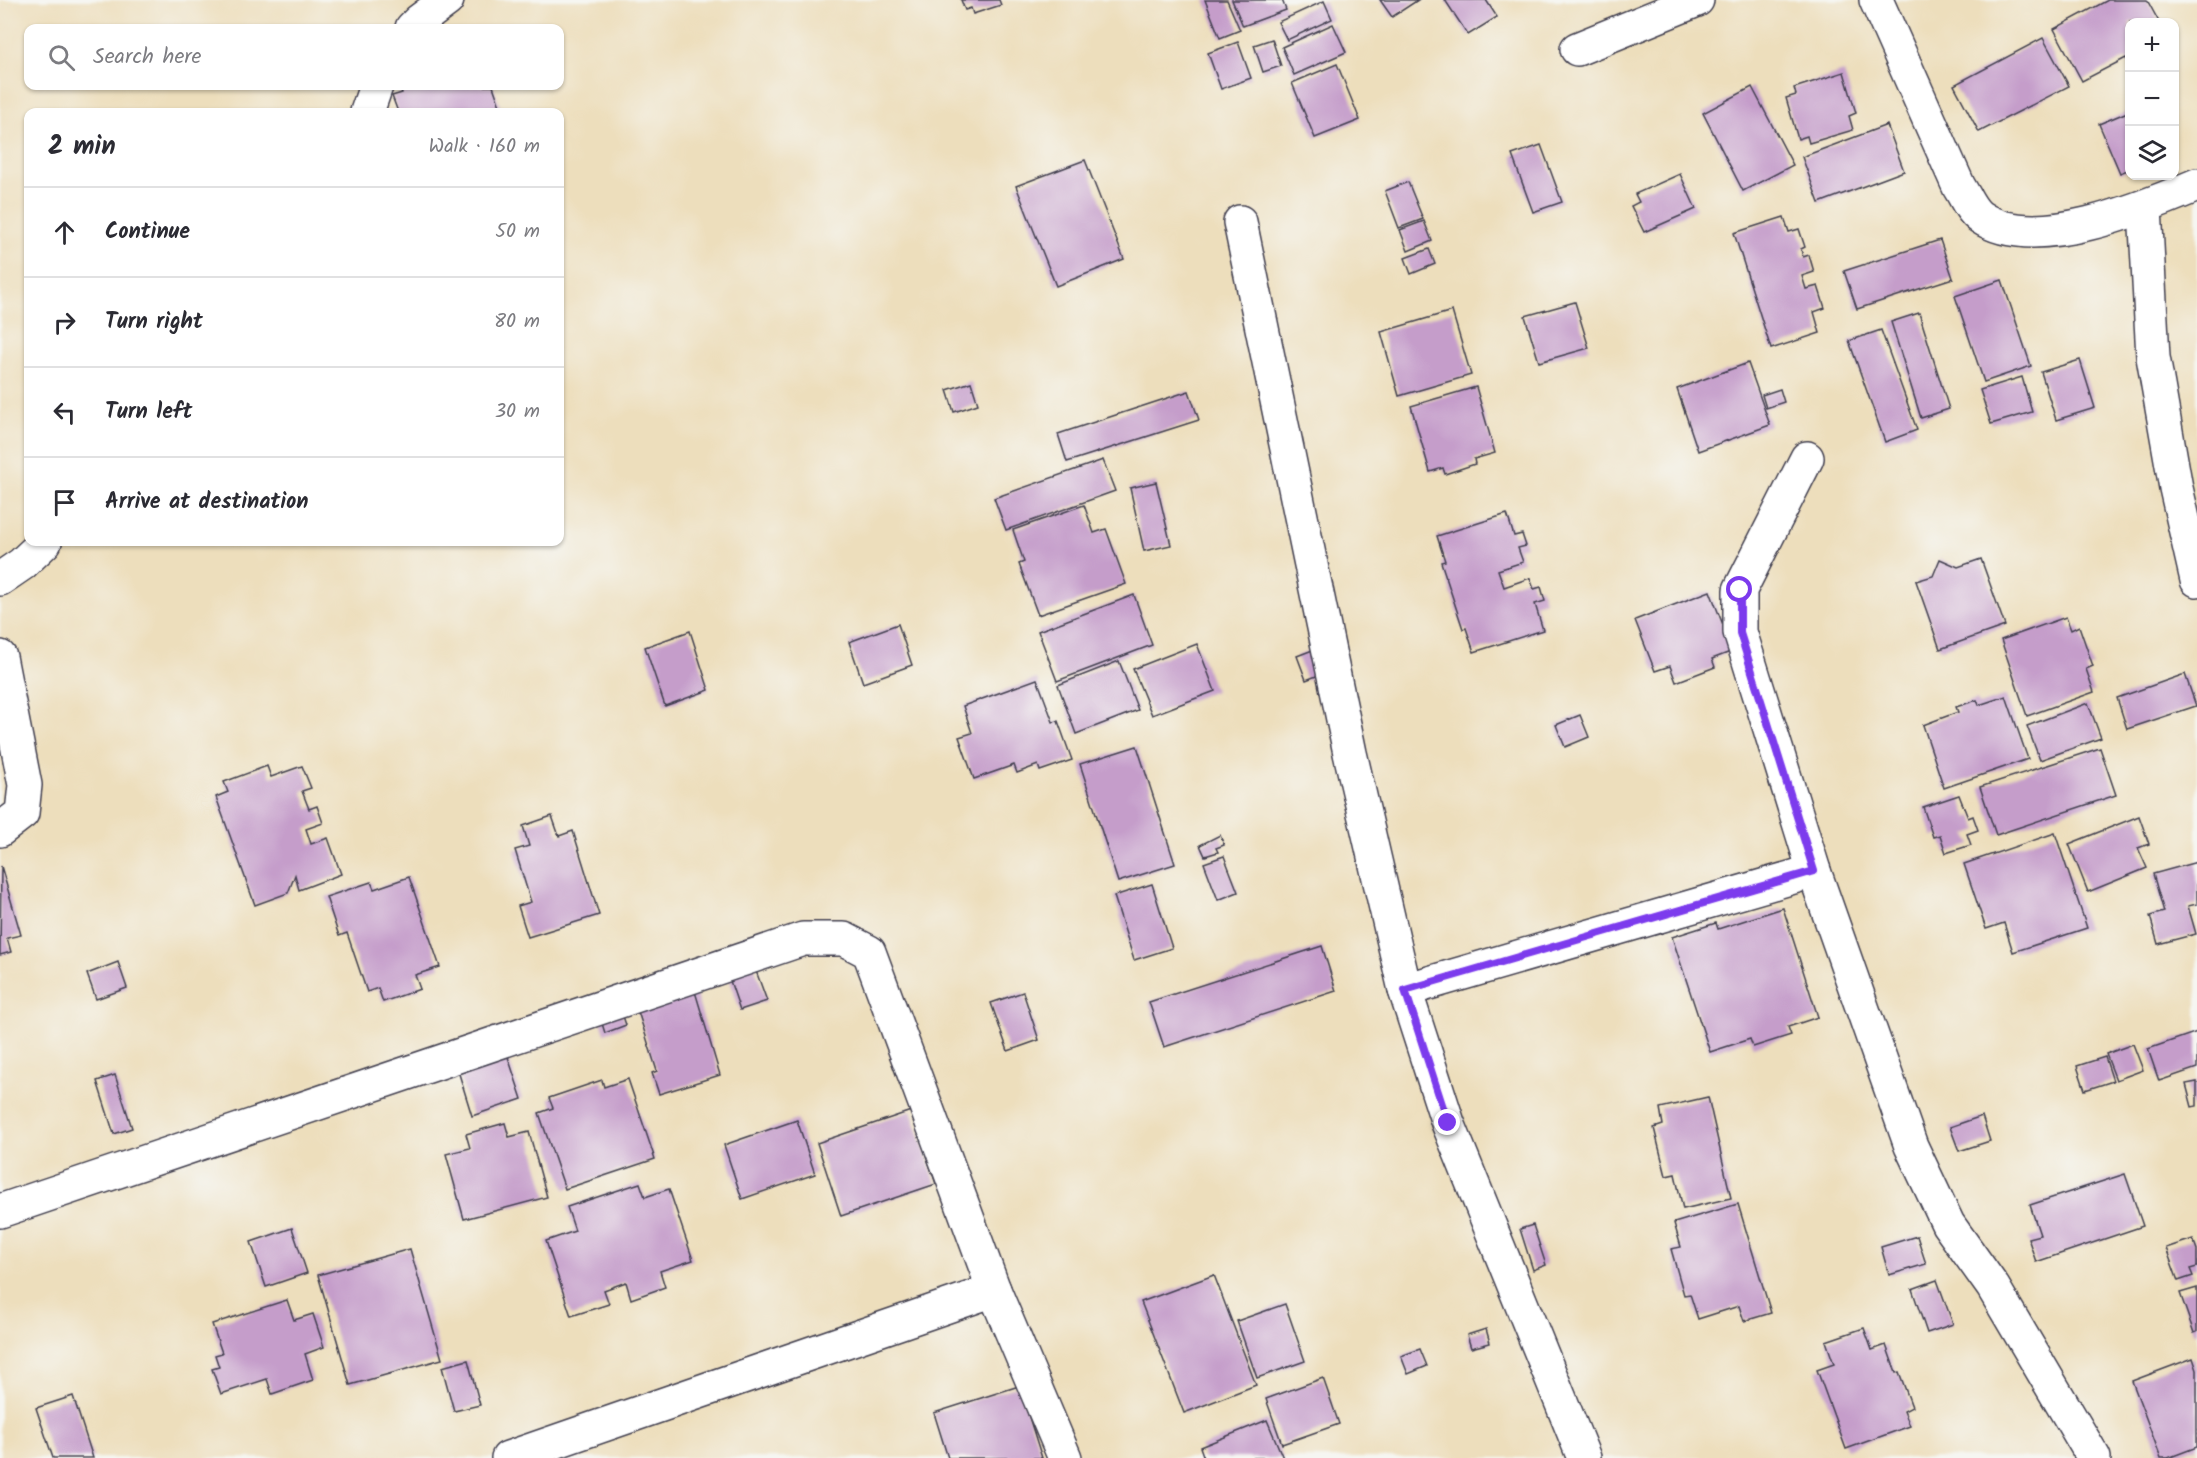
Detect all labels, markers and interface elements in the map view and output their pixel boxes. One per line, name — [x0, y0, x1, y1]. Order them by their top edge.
map controls — [2125, 18, 2179, 180]
button: + — [2125, 18, 2179, 72]
search box — [24, 24, 564, 90]
text: Search here — [93, 40, 201, 75]
icon: search — [45, 41, 78, 74]
button: − — [2125, 72, 2179, 126]
text: 2 min — [48, 126, 116, 168]
button: layers — [2125, 126, 2179, 180]
text: Walk · 160 m — [429, 131, 540, 163]
text: Continue — [105, 215, 190, 250]
icon: ahead — [48, 216, 81, 249]
text: 50 m — [495, 216, 540, 248]
text: Turn right — [105, 305, 203, 340]
icon: right — [48, 306, 81, 339]
text: 80 m — [494, 306, 540, 338]
text: Turn left — [105, 395, 192, 430]
icon: left — [48, 396, 81, 429]
text: 30 m — [495, 396, 540, 428]
text: Arrive at destination — [105, 485, 308, 520]
icon: arrive — [48, 486, 81, 519]
route start — [1726, 576, 1752, 602]
route end — [1434, 1109, 1460, 1135]

